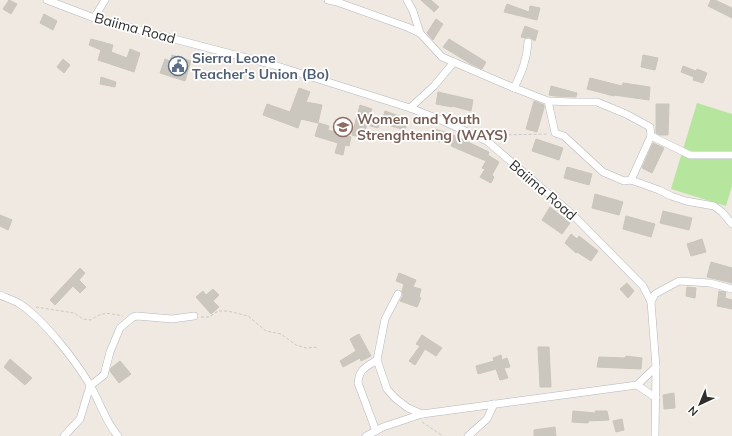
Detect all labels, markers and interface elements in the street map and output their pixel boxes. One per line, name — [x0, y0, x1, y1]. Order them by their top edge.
street label: Baiima Road — [92, 9, 178, 47]
place label: Sierra Leone Teacher's Union (Bo) — [192, 49, 330, 83]
public building icon: Sierra Leone Teacher's Union (Bo) — [167, 55, 189, 77]
place label: Women and Youth Strenghtening (WAYS) — [357, 110, 508, 144]
school or university icon: Women and Youth Strenghtening (WAYS) — [332, 116, 354, 138]
street label: Baiima Road — [506, 156, 580, 224]
north arrow — [680, 384, 720, 424]
text: N — [685, 403, 701, 419]

